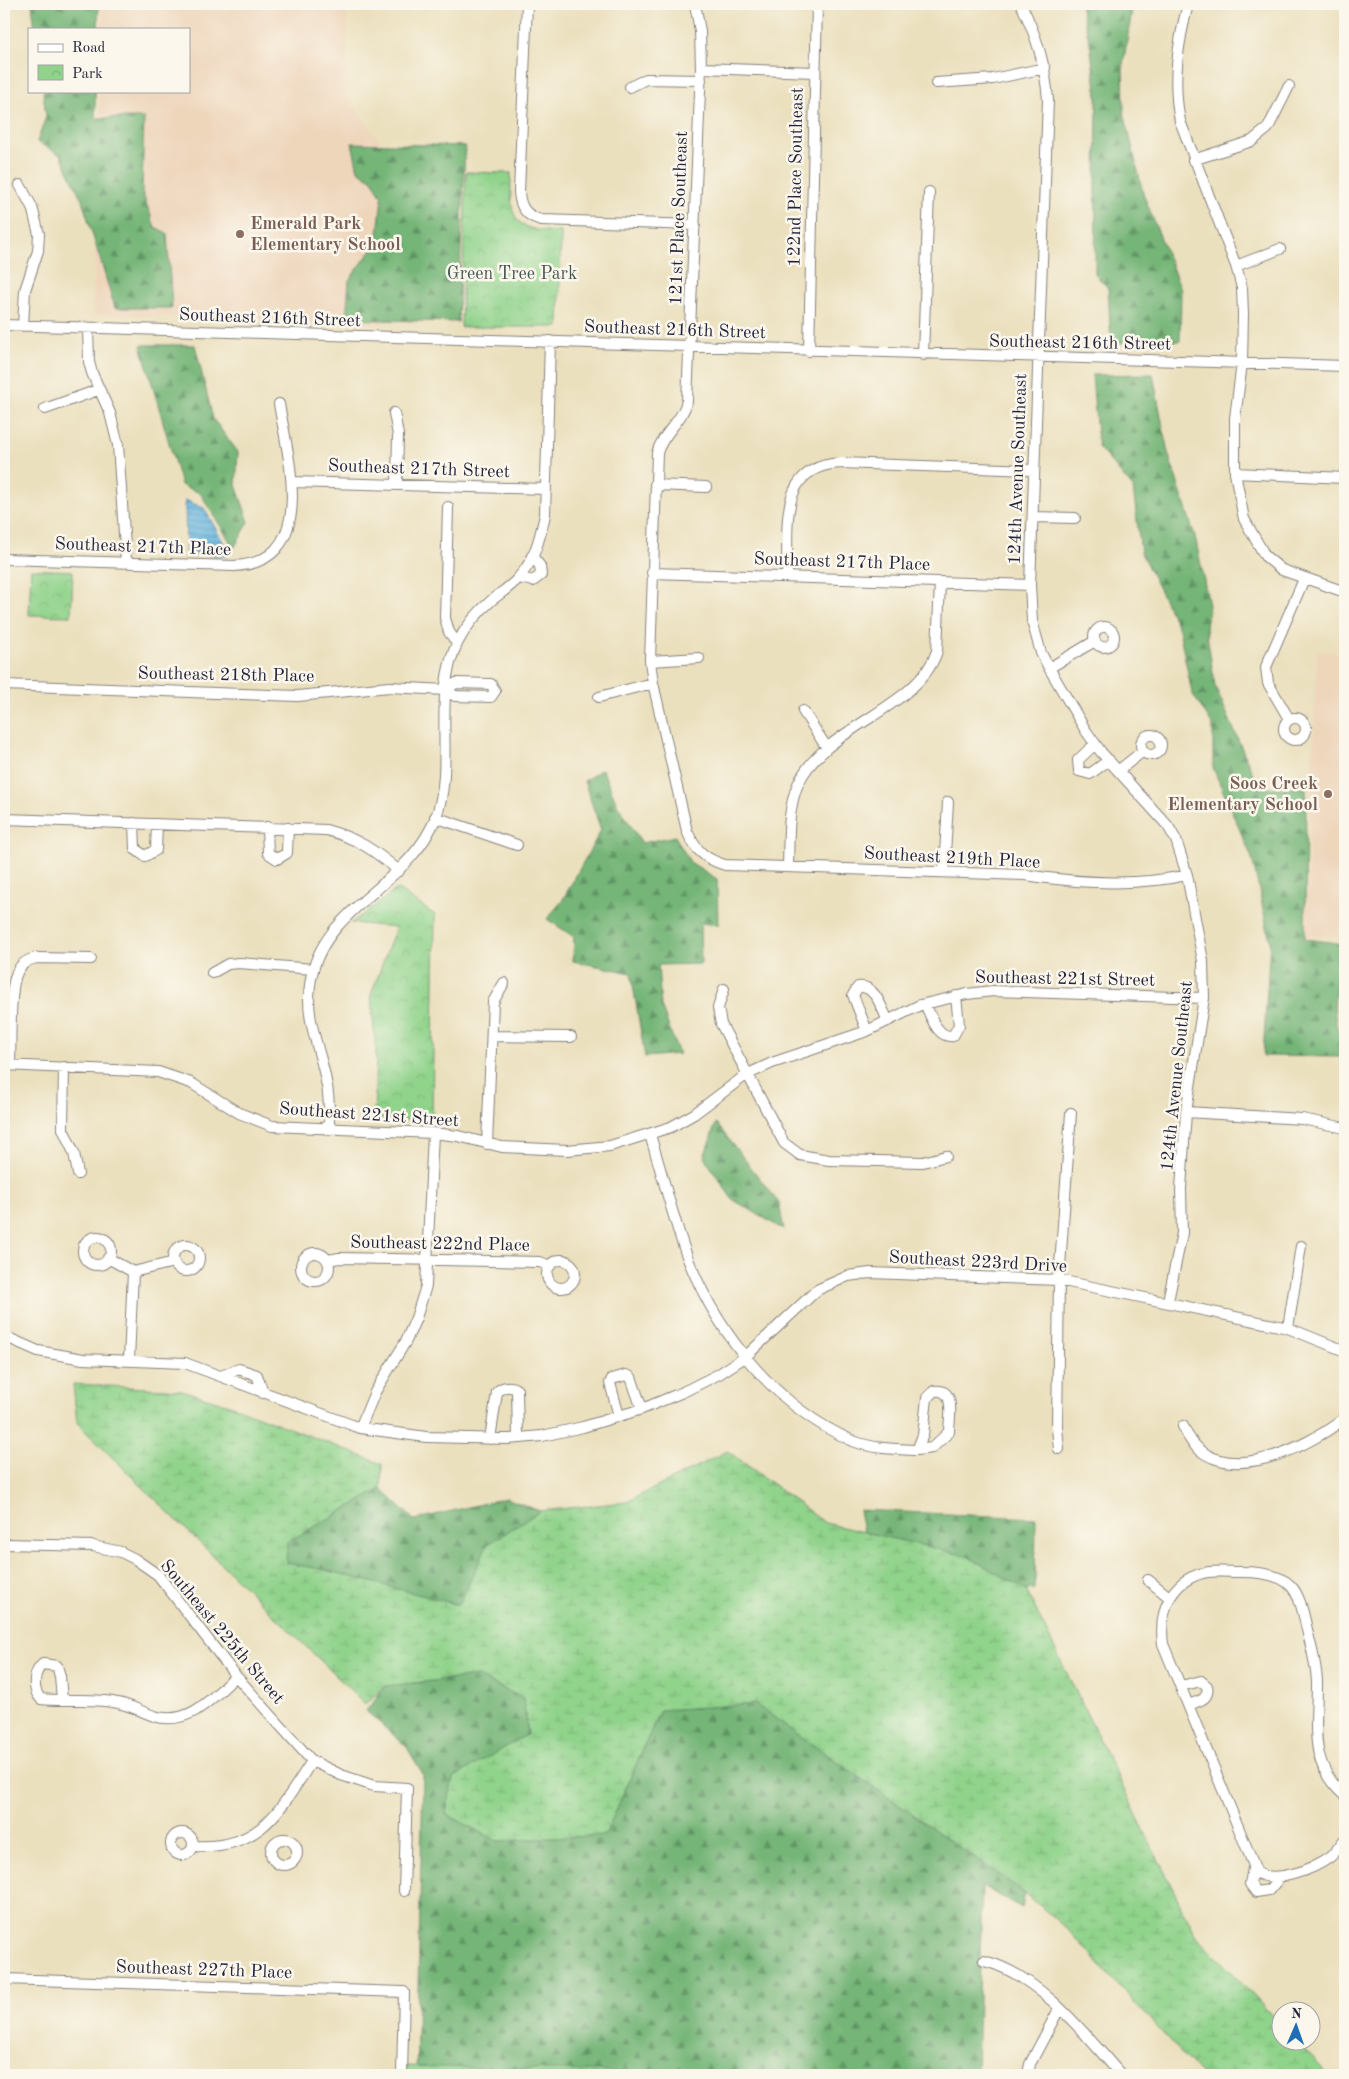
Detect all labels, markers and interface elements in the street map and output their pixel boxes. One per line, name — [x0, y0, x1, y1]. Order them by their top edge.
legend — [28, 28, 190, 92]
text: Road — [72, 41, 106, 56]
text: Park — [72, 67, 103, 82]
street label: 122nd Place Southeast — [785, 87, 807, 267]
street label: 121st Place Southeast — [667, 130, 691, 306]
place label: Emerald Park Elementary School — [250, 215, 401, 254]
marker: Emerald Park Elementary School — [234, 228, 246, 240]
park label: Green Tree Park — [447, 265, 577, 283]
street label: Southeast 216th Street — [179, 306, 361, 330]
street label: Southeast 216th Street — [584, 318, 766, 342]
street label: Southeast 216th Street — [989, 332, 1171, 354]
street label: 124th Avenue Southeast — [1006, 373, 1030, 565]
street label: Southeast 217th Street — [328, 457, 510, 481]
street label: Southeast 217th Place — [54, 535, 232, 559]
street label: Southeast 217th Place — [753, 550, 931, 574]
street label: Southeast 218th Place — [138, 664, 314, 686]
place label: Soos Creek Elementary School — [1167, 775, 1318, 814]
marker: Soos Creek Elementary School — [1322, 788, 1334, 800]
street label: Southeast 219th Place — [863, 844, 1041, 872]
street label: Southeast 221st Street — [975, 968, 1155, 990]
street label: 124th Avenue Southeast — [1158, 980, 1196, 1172]
street label: Southeast 221st Street — [278, 1100, 460, 1130]
street label: Southeast 222nd Place — [350, 1233, 530, 1255]
street label: Southeast 223rd Drive — [888, 1248, 1068, 1276]
street label: Southeast 225th Street — [157, 1556, 287, 1708]
street label: Southeast 227th Place — [115, 1958, 293, 1982]
north arrow — [1272, 2002, 1322, 2052]
text: N — [1291, 2007, 1302, 2021]

